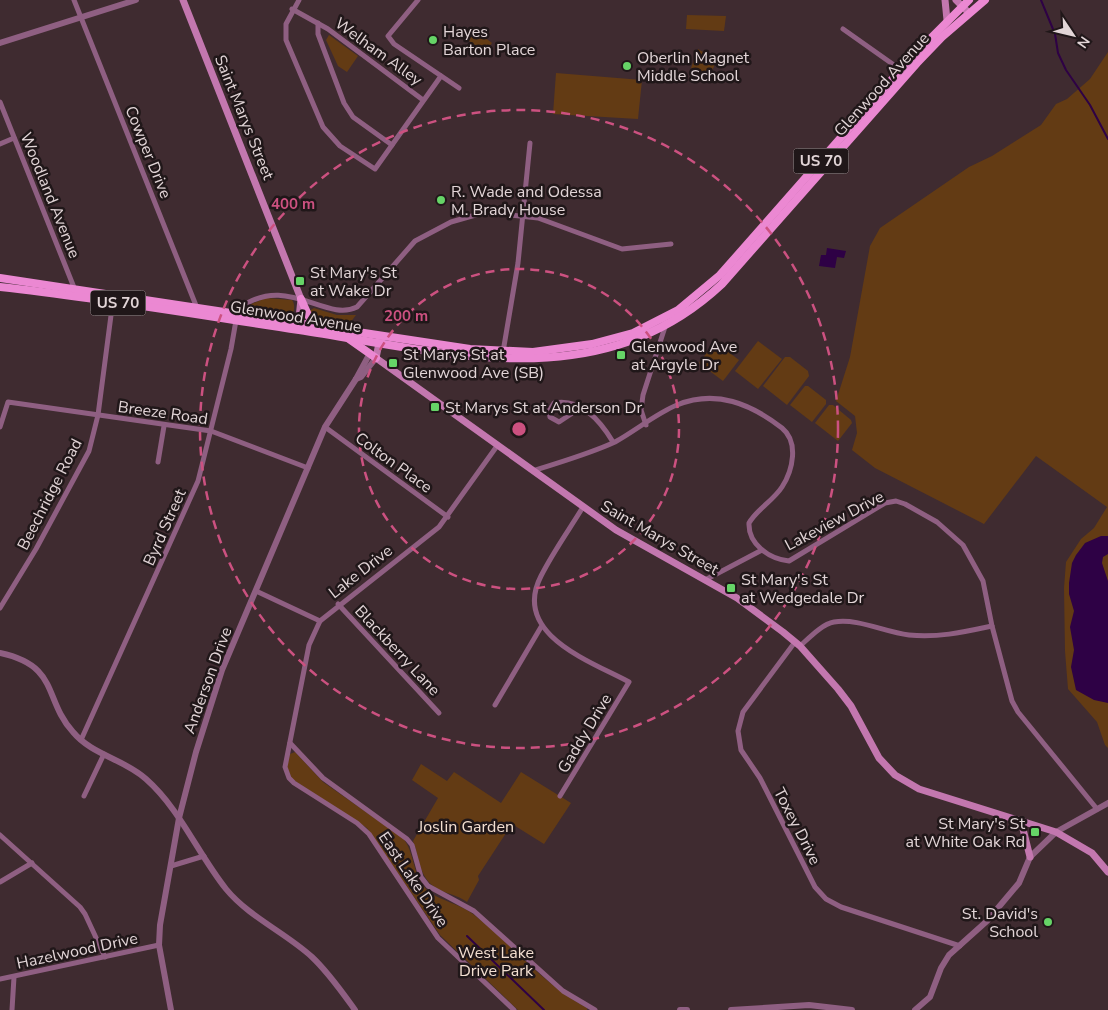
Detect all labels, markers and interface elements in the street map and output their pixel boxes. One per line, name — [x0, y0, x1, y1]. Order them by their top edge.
north arrow — [1048, 10, 1098, 60]
street label: Welham Alley — [330, 13, 427, 91]
place label: Hayes Barton Place — [443, 21, 535, 61]
street label: Glenwood Avenue — [829, 28, 934, 141]
text: N — [1072, 32, 1094, 52]
marker: Hayes Barton Place — [427, 34, 439, 46]
place label: Oberlin Magnet Middle School — [637, 47, 750, 87]
street label: Saint Marys Street — [209, 52, 279, 183]
marker: Oberlin Magnet Middle School — [621, 60, 633, 72]
street label: Cowper Drive — [120, 103, 177, 202]
street label: Woodland Avenue — [15, 129, 85, 262]
road number: US 70 — [794, 148, 848, 174]
place label: R. Wade and Odessa M. Brady House — [451, 181, 602, 221]
text: 400 m — [271, 194, 315, 214]
marker: R. Wade and Odessa M. Brady House — [435, 194, 447, 206]
place label: St Mary's St at Wake Dr — [310, 262, 397, 302]
marker: St Mary's St at Wake Dr — [294, 275, 306, 287]
road number: US 70 — [90, 290, 146, 316]
street label: Glenwood Avenue — [229, 296, 363, 338]
text: 200 m — [384, 306, 428, 326]
place label: Glenwood Ave at Argyle Dr — [631, 336, 737, 376]
place label: St Marys St at Glenwood Ave (SB) — [403, 344, 544, 384]
marker: Glenwood Ave at Argyle Dr — [615, 349, 627, 361]
marker: St Marys St at Glenwood Ave (SB) — [387, 357, 399, 369]
street label: Breeze Road — [117, 396, 209, 430]
place label: St Marys St at Anderson Dr — [445, 397, 642, 419]
marker: St Marys St at Anderson Dr — [429, 401, 441, 413]
centre of rings — [510, 420, 528, 438]
street label: Colton Place — [350, 427, 436, 498]
street label: Beechridge Road — [12, 435, 87, 554]
street label: Byrd Street — [138, 485, 192, 569]
street label: Lakeview Drive — [781, 486, 888, 556]
street label: Saint Marys Street — [597, 495, 723, 581]
street label: Lake Drive — [324, 540, 397, 604]
place label: St Mary's St at Wedgedale Dr — [741, 569, 865, 609]
marker: St Mary's St at Wedgedale Dr — [725, 582, 737, 594]
street label: Blackberry Lane — [350, 601, 445, 701]
street label: Anderson Drive — [178, 624, 237, 737]
street label: Gaddy Drive — [552, 690, 617, 777]
street label: Toxey Drive — [768, 784, 826, 869]
place label: St Mary's St at White Oak Rd — [906, 813, 1025, 853]
park label: Joslin Garden — [417, 816, 514, 838]
marker: St Mary's St at White Oak Rd — [1029, 826, 1041, 838]
street label: East Lake Drive — [373, 828, 453, 932]
place label: St. David's School — [962, 903, 1038, 943]
marker: St. David's School — [1042, 916, 1054, 928]
street label: Hazelwood Drive — [15, 927, 140, 975]
park label: West Lake Drive Park — [458, 942, 534, 982]

